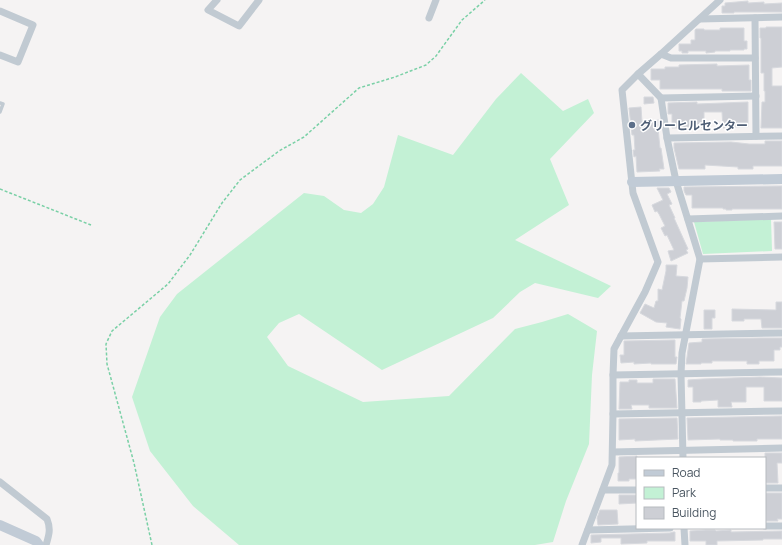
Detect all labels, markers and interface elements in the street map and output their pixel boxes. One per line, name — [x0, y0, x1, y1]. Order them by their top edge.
place label: グリーヒルセンター — [640, 117, 748, 134]
marker: グリーヒルセンター — [627, 120, 637, 130]
legend — [636, 457, 766, 529]
text: Road — [672, 464, 700, 481]
text: Park — [672, 484, 697, 501]
text: Building — [672, 504, 716, 521]

